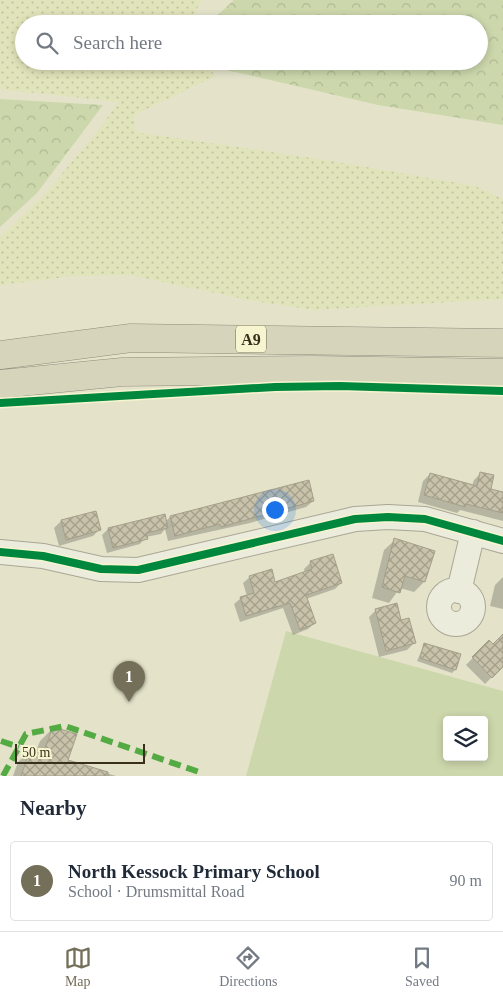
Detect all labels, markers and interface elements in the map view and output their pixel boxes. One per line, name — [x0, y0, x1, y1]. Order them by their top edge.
search box — [15, 15, 488, 70]
icon: search — [33, 29, 61, 57]
text: Search here — [73, 32, 162, 53]
road number: A9 — [236, 326, 266, 352]
your location — [262, 497, 288, 523]
pin: 1 — [113, 661, 145, 702]
map controls — [443, 716, 488, 761]
button: layers — [443, 716, 488, 761]
scale bar — [15, 741, 145, 764]
text: 50 m — [22, 745, 50, 760]
text: Nearby — [20, 796, 87, 820]
text: North Kessock Primary School — [68, 861, 320, 882]
text: 1 — [33, 872, 41, 889]
text: 90 m — [450, 872, 482, 889]
text: School · Drumsmittal Road — [68, 883, 244, 900]
tab: Map — [64, 944, 92, 990]
tab: Directions — [219, 944, 278, 990]
tab: Saved — [405, 944, 439, 990]

